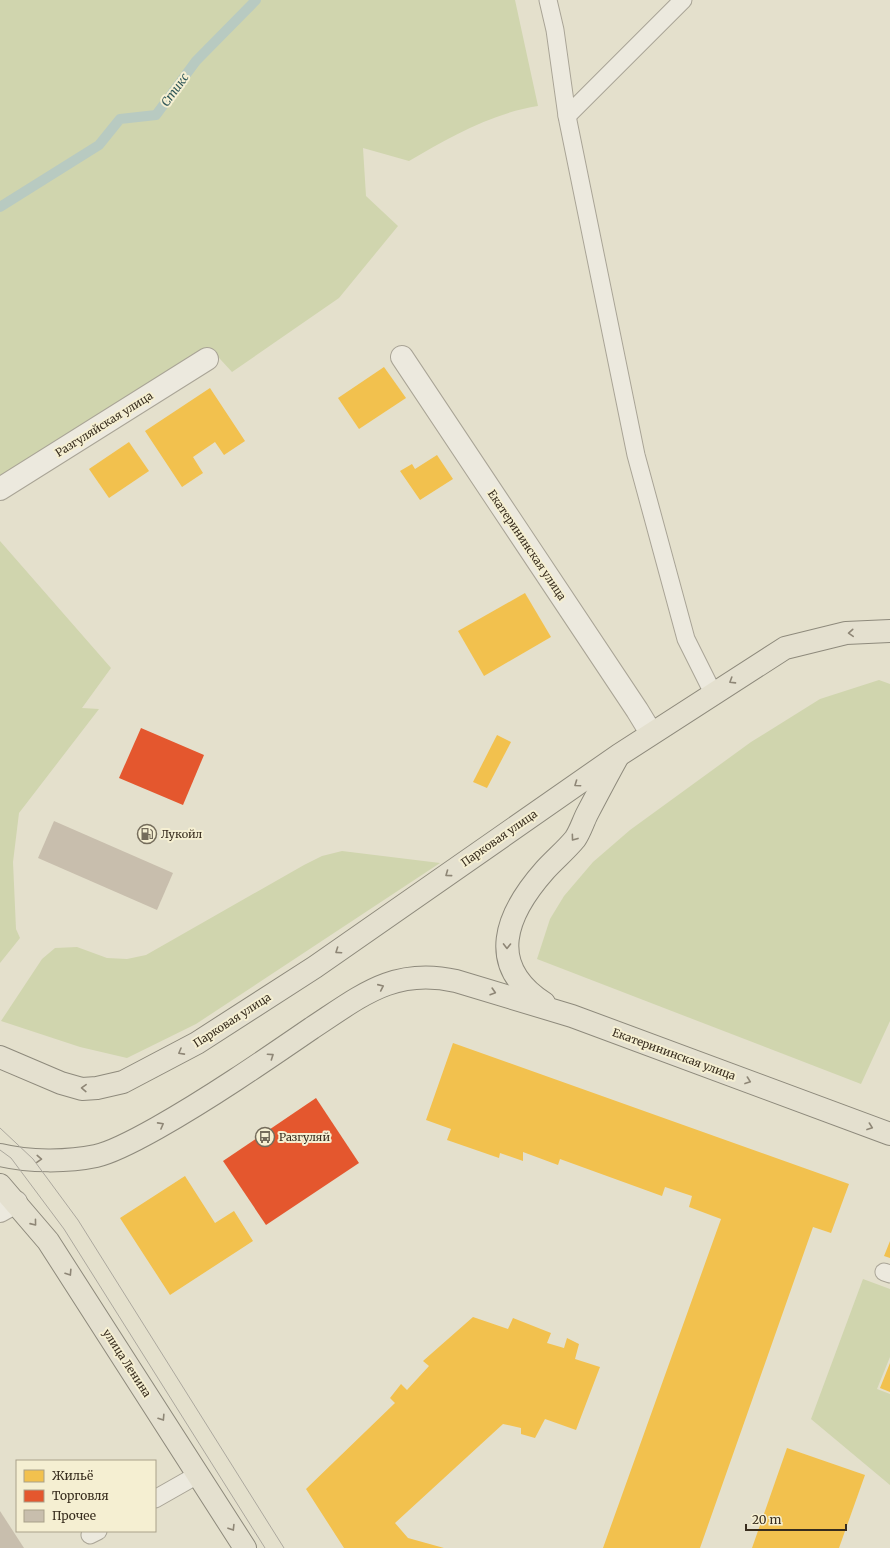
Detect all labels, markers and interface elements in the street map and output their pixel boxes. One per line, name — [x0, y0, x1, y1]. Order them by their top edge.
water label: Стикс — [157, 70, 192, 109]
street label: Разгуляйская улица — [53, 388, 155, 460]
street label: Екатерининская улица — [485, 487, 569, 603]
one-way arrow — [848, 628, 854, 637]
one-way arrow — [729, 676, 736, 684]
one-way arrow — [574, 779, 581, 787]
street label: Парковая улица — [458, 806, 540, 869]
fuel station icon: Лукойл — [136, 823, 158, 845]
place label: Лукойл — [161, 827, 203, 841]
one-way arrow — [572, 834, 579, 841]
one-way arrow — [445, 869, 452, 876]
one-way arrow — [503, 943, 511, 949]
one-way arrow — [335, 946, 342, 953]
one-way arrow — [377, 984, 384, 992]
one-way arrow — [489, 987, 496, 996]
street label: Парковая улица — [191, 990, 274, 1050]
street label: Екатерининская улица — [610, 1025, 738, 1083]
one-way arrow — [178, 1047, 185, 1054]
one-way arrow — [267, 1053, 274, 1061]
one-way arrow — [744, 1077, 751, 1085]
one-way arrow — [81, 1084, 87, 1092]
one-way arrow — [866, 1122, 873, 1130]
one-way arrow — [157, 1123, 164, 1130]
bus stop icon: Разгуляй — [254, 1126, 276, 1148]
place label: Разгуляй — [279, 1130, 330, 1144]
one-way arrow — [36, 1155, 42, 1164]
one-way arrow — [29, 1218, 36, 1226]
one-way arrow — [64, 1269, 71, 1276]
street label: улица Ленина — [100, 1326, 154, 1400]
one-way arrow — [158, 1414, 165, 1421]
legend — [16, 1460, 156, 1532]
text: Жильё — [52, 1468, 93, 1483]
text: Торговля — [52, 1488, 109, 1503]
scale bar — [746, 1506, 846, 1532]
text: Прочее — [52, 1508, 96, 1523]
text: 20 m — [752, 1512, 781, 1527]
one-way arrow — [228, 1523, 235, 1530]

